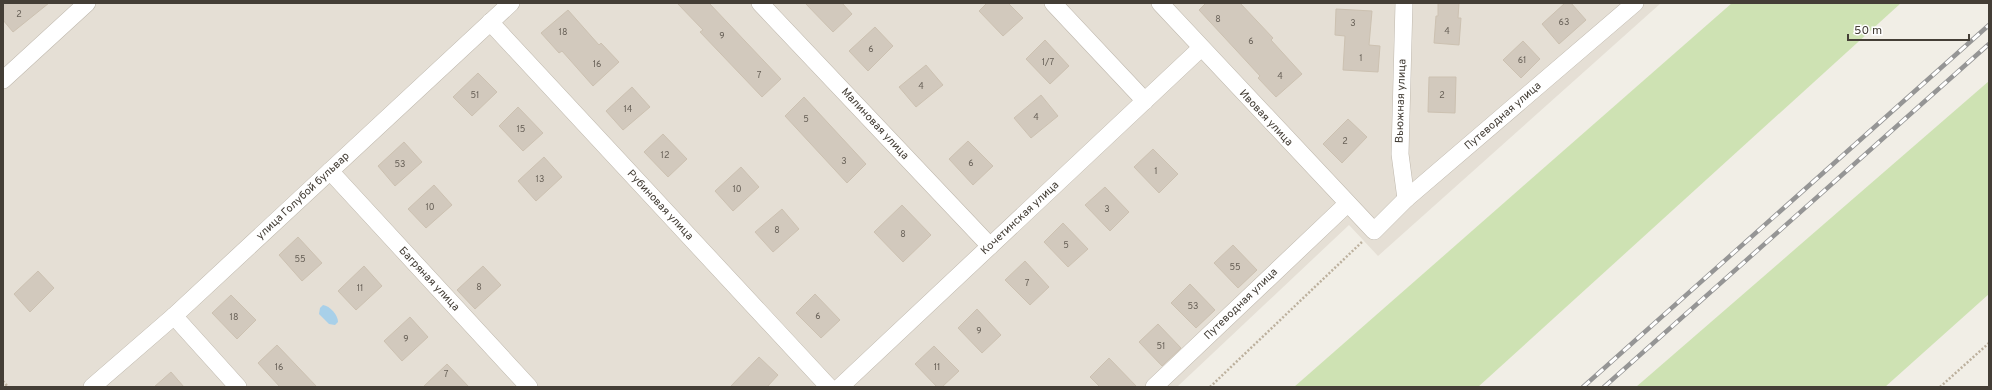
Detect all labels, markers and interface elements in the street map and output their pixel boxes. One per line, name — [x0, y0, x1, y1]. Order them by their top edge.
house number: 2 — [16, 9, 22, 20]
house number: 8 — [1215, 14, 1221, 25]
scale bar — [1848, 16, 1969, 42]
house number: 63 — [1559, 17, 1569, 28]
house number: 3 — [1350, 18, 1356, 29]
text: 50 m — [1854, 23, 1882, 39]
house number: 4 — [1444, 26, 1450, 37]
house number: 18 — [559, 27, 567, 38]
house number: 9 — [719, 31, 725, 42]
house number: 6 — [1248, 36, 1254, 47]
house number: 6 — [868, 44, 874, 55]
house number: 1 — [1359, 53, 1363, 64]
house number: 61 — [1518, 55, 1526, 66]
house number: 1/7 — [1042, 57, 1055, 68]
street label: Вьюжная улица — [1393, 58, 1409, 143]
house number: 16 — [593, 59, 601, 70]
house number: 7 — [757, 70, 762, 81]
house number: 4 — [1277, 71, 1283, 82]
street label: Путеводная улица — [1462, 79, 1544, 153]
house number: 4 — [918, 81, 924, 92]
street label: Малиновая улица — [838, 85, 912, 163]
street label: Ивовая улица — [1236, 87, 1296, 149]
house number: 51 — [471, 90, 479, 101]
house number: 2 — [1439, 90, 1445, 101]
house number: 14 — [624, 104, 633, 115]
house number: 4 — [1033, 112, 1039, 123]
house number: 5 — [803, 114, 809, 125]
house number: 15 — [517, 124, 525, 135]
house number: 2 — [1342, 136, 1348, 147]
street label: улица Голубой бульвар — [253, 149, 353, 243]
house number: 12 — [661, 150, 669, 161]
house number: 3 — [841, 156, 847, 167]
house number: 6 — [968, 158, 974, 169]
house number: 53 — [394, 159, 406, 170]
house number: 1 — [1154, 166, 1158, 177]
street label: Рубиновая улица — [624, 167, 696, 243]
house number: 13 — [536, 174, 544, 185]
street label: Кочетинская улица — [978, 178, 1062, 258]
house number: 10 — [732, 184, 742, 195]
house number: 10 — [425, 202, 435, 213]
house number: 3 — [1104, 204, 1110, 215]
house number: 8 — [774, 225, 780, 236]
house number: 8 — [900, 229, 906, 240]
house number: 5 — [1063, 240, 1069, 251]
street label: Багряная улица — [396, 244, 463, 314]
house number: 55 — [294, 254, 306, 265]
house number: 55 — [1229, 262, 1241, 273]
street label: Путеводная улица — [1201, 265, 1281, 343]
house number: 7 — [1025, 278, 1030, 289]
house number: 8 — [476, 282, 482, 293]
house number: 11 — [357, 283, 363, 294]
house number: 53 — [1187, 301, 1199, 312]
house number: 6 — [815, 311, 821, 322]
house number: 18 — [230, 312, 238, 323]
house number: 9 — [976, 326, 982, 337]
house number: 9 — [403, 334, 409, 345]
house number: 51 — [1157, 341, 1165, 352]
house number: 16 — [275, 362, 283, 373]
house number: 11 — [934, 362, 940, 373]
house number: 7 — [444, 369, 449, 380]

